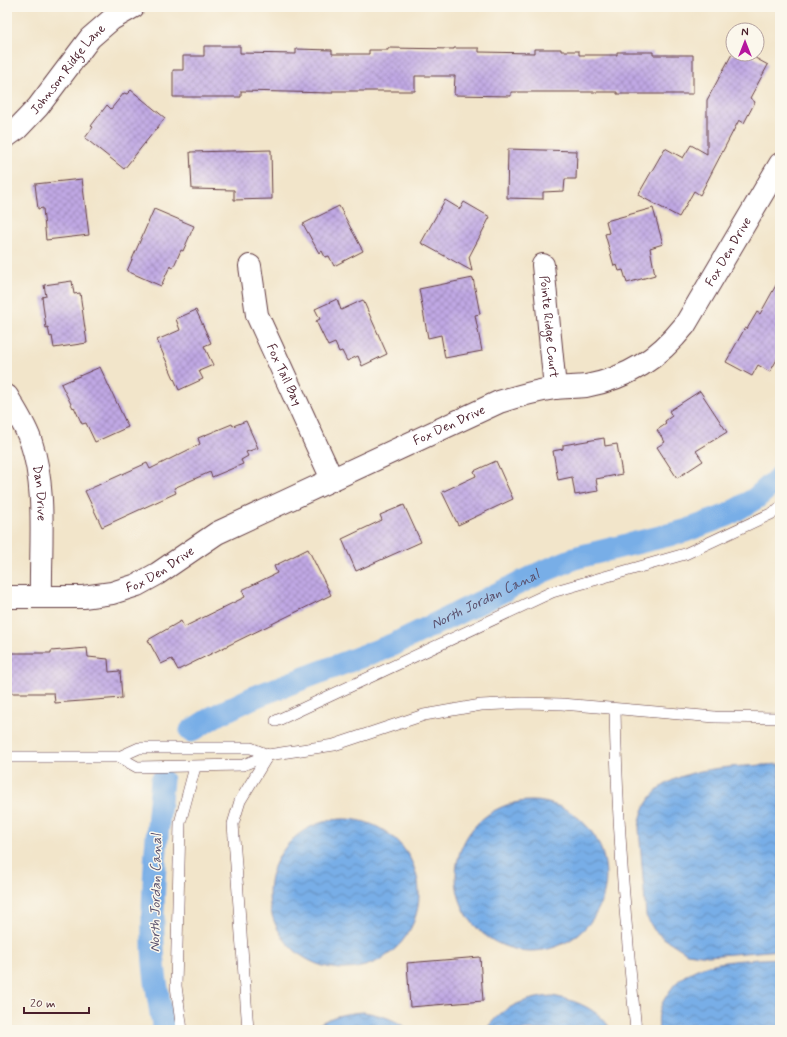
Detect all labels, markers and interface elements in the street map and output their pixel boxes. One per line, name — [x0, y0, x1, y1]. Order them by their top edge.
street label: Johnson Ridge Lane — [27, 20, 109, 118]
north arrow — [725, 22, 765, 62]
text: N — [741, 26, 749, 40]
street label: Fox Den Drive — [701, 214, 755, 289]
street label: Pointe Ridge Court — [536, 275, 562, 379]
street label: Fox Tail Bay — [263, 341, 306, 408]
street label: Fox Den Drive — [410, 401, 488, 449]
street label: Dan Drive — [29, 464, 50, 521]
street label: Fox Den Drive — [124, 542, 198, 597]
water label: North Jordan Canal — [428, 565, 544, 634]
water label: North Jordan Canal — [146, 832, 166, 952]
scale bar — [24, 989, 89, 1015]
text: 20 m — [30, 996, 56, 1012]

